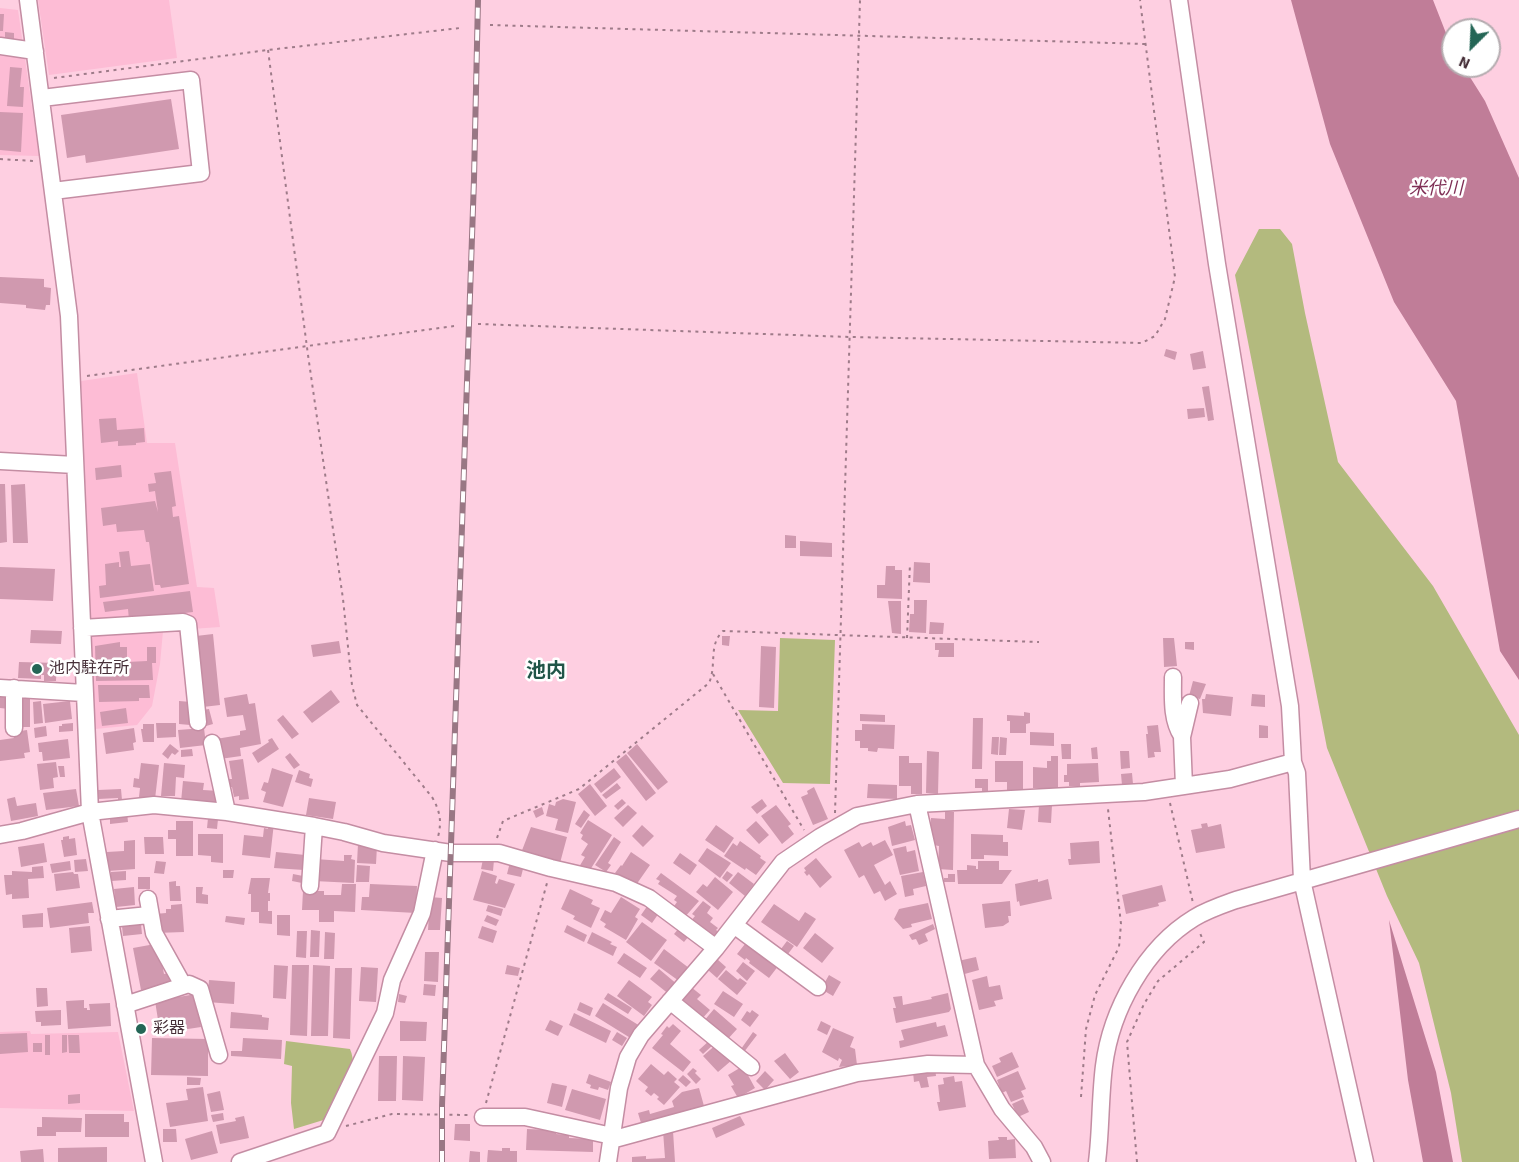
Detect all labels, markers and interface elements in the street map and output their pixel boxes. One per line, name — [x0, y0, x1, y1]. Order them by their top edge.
north arrow — [1441, 18, 1501, 78]
text: N — [1455, 50, 1474, 75]
water label: 米代川 — [1409, 179, 1463, 201]
place label: 池内駐在所 — [49, 659, 129, 679]
district label: 池内 — [526, 661, 566, 685]
marker: 池内駐在所 — [30, 662, 44, 676]
place label: 彩器 — [153, 1019, 185, 1039]
marker: 彩器 — [134, 1022, 148, 1036]

